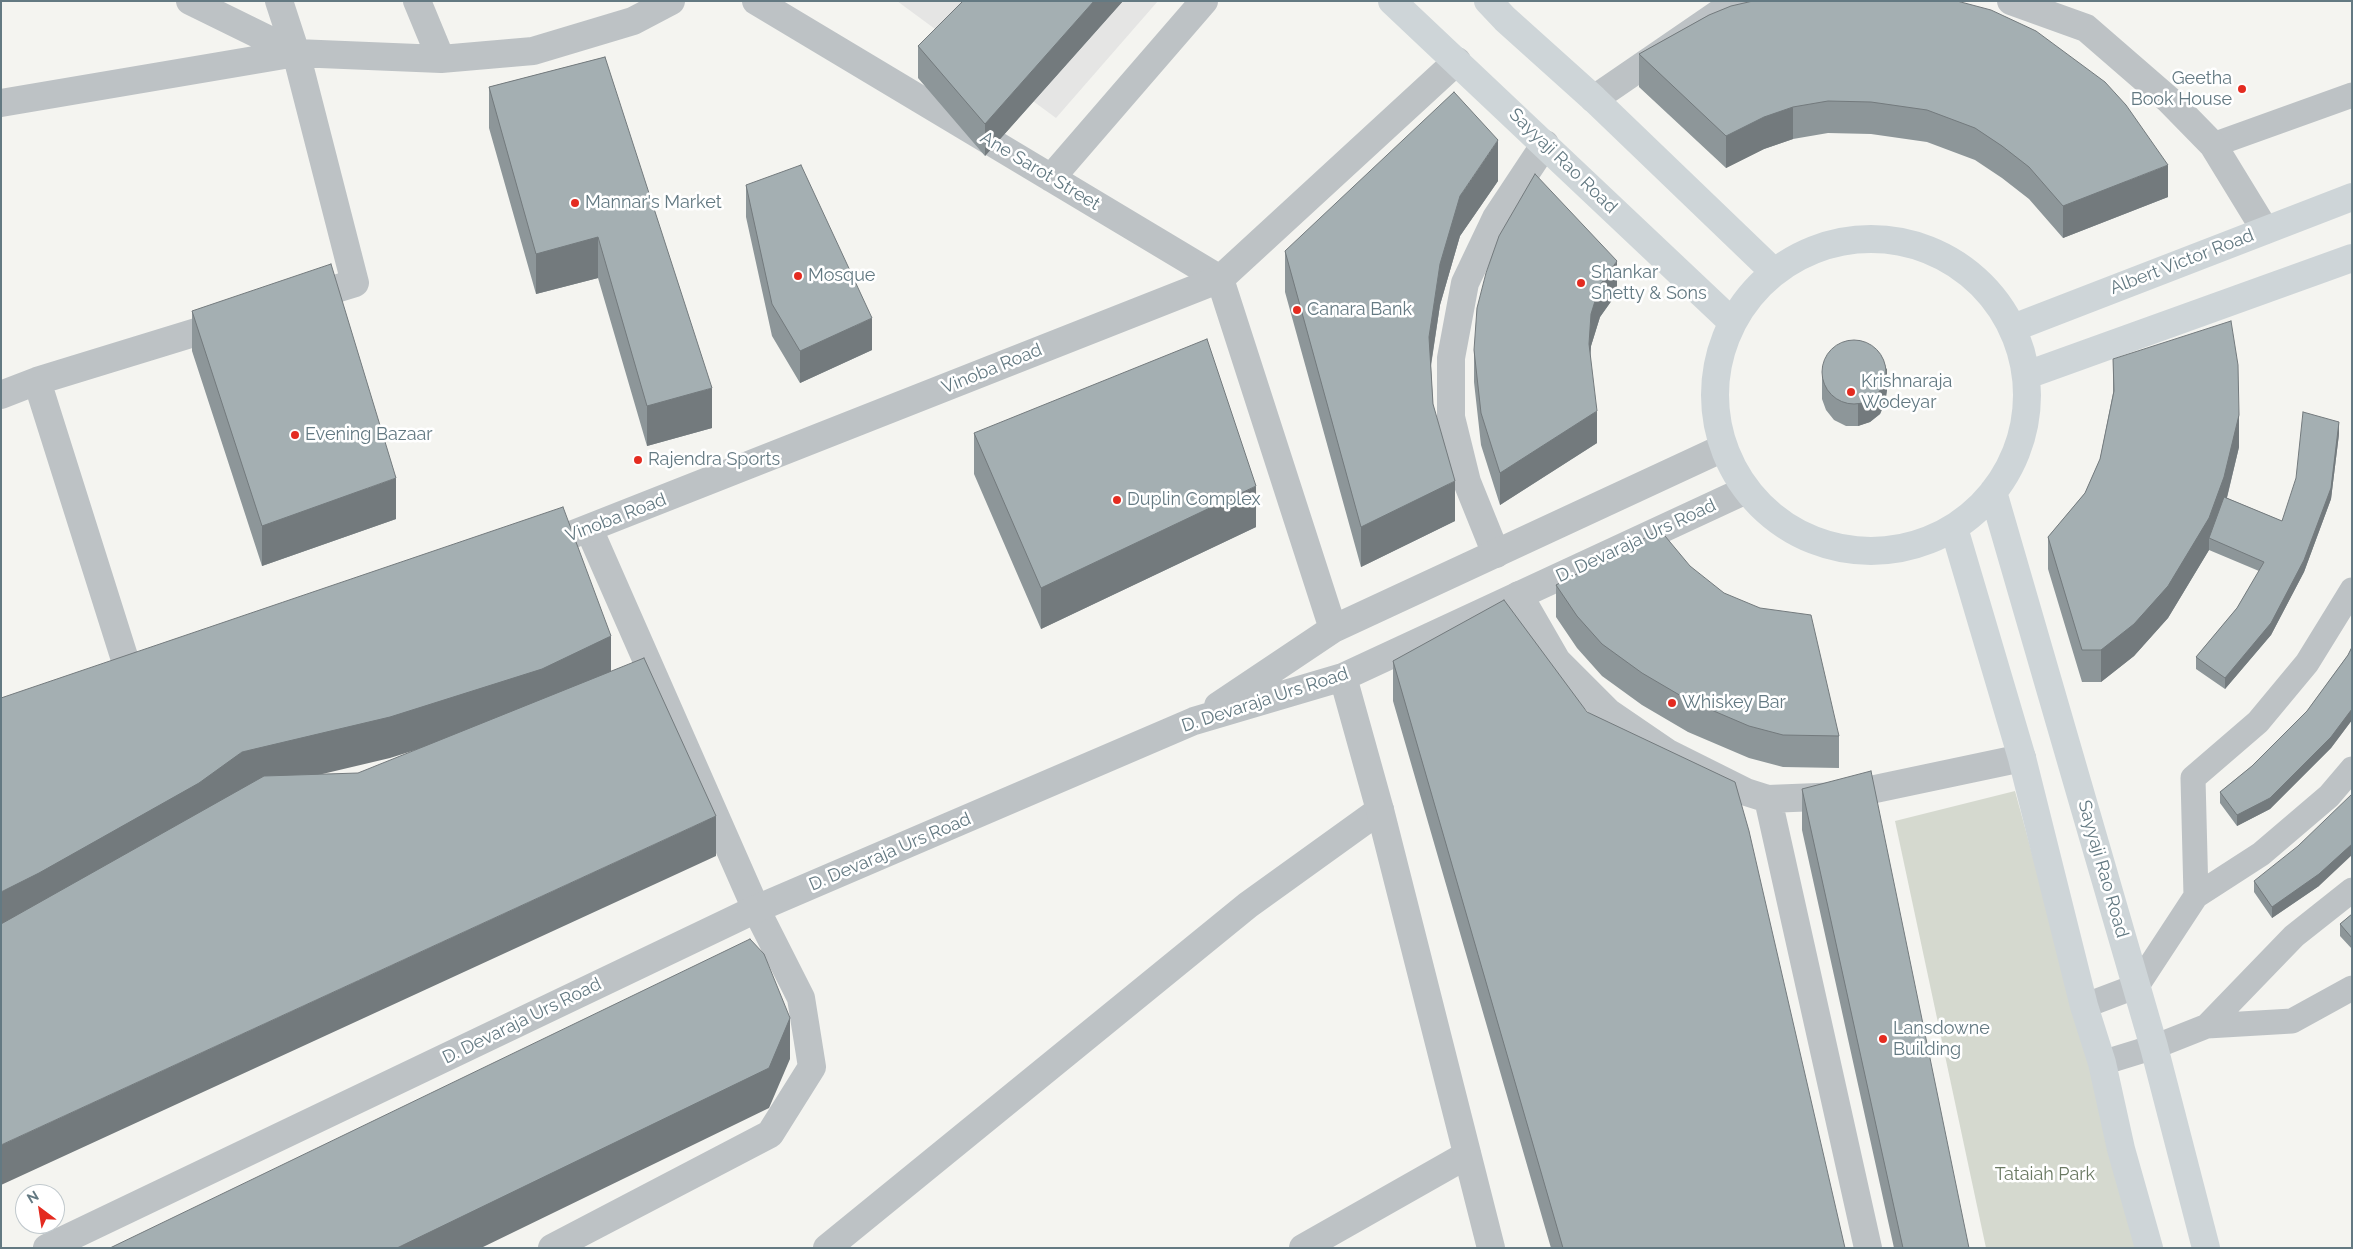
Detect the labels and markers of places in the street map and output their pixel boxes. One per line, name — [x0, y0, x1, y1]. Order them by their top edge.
place label: Geetha Book House — [2131, 68, 2232, 110]
marker: Geetha Book House — [2236, 83, 2248, 95]
place label: Mannar's Market — [585, 192, 722, 214]
marker: Mannar's Market — [569, 197, 581, 209]
place label: Shankar Shetty & Sons — [1591, 262, 1707, 304]
place label: Mosque — [808, 265, 875, 287]
marker: Mosque — [792, 270, 804, 282]
marker: Shankar Shetty & Sons — [1575, 277, 1587, 289]
place label: Canara Bank — [1307, 299, 1412, 321]
marker: Canara Bank — [1291, 304, 1303, 316]
place label: Krishnaraja Wodeyar — [1861, 371, 1952, 414]
marker: Krishnaraja Wodeyar — [1845, 386, 1857, 398]
place label: Evening Bazaar — [305, 424, 433, 446]
marker: Evening Bazaar — [289, 429, 301, 441]
place label: Rajendra Sports — [648, 449, 780, 471]
marker: Rajendra Sports — [632, 454, 644, 466]
place label: Duplin Complex — [1127, 489, 1260, 511]
marker: Duplin Complex — [1111, 494, 1123, 506]
place label: Whiskey Bar — [1682, 692, 1786, 714]
marker: Whiskey Bar — [1666, 697, 1678, 709]
place label: Lansdowne Building — [1893, 1018, 1990, 1060]
marker: Lansdowne Building — [1877, 1033, 1889, 1045]

